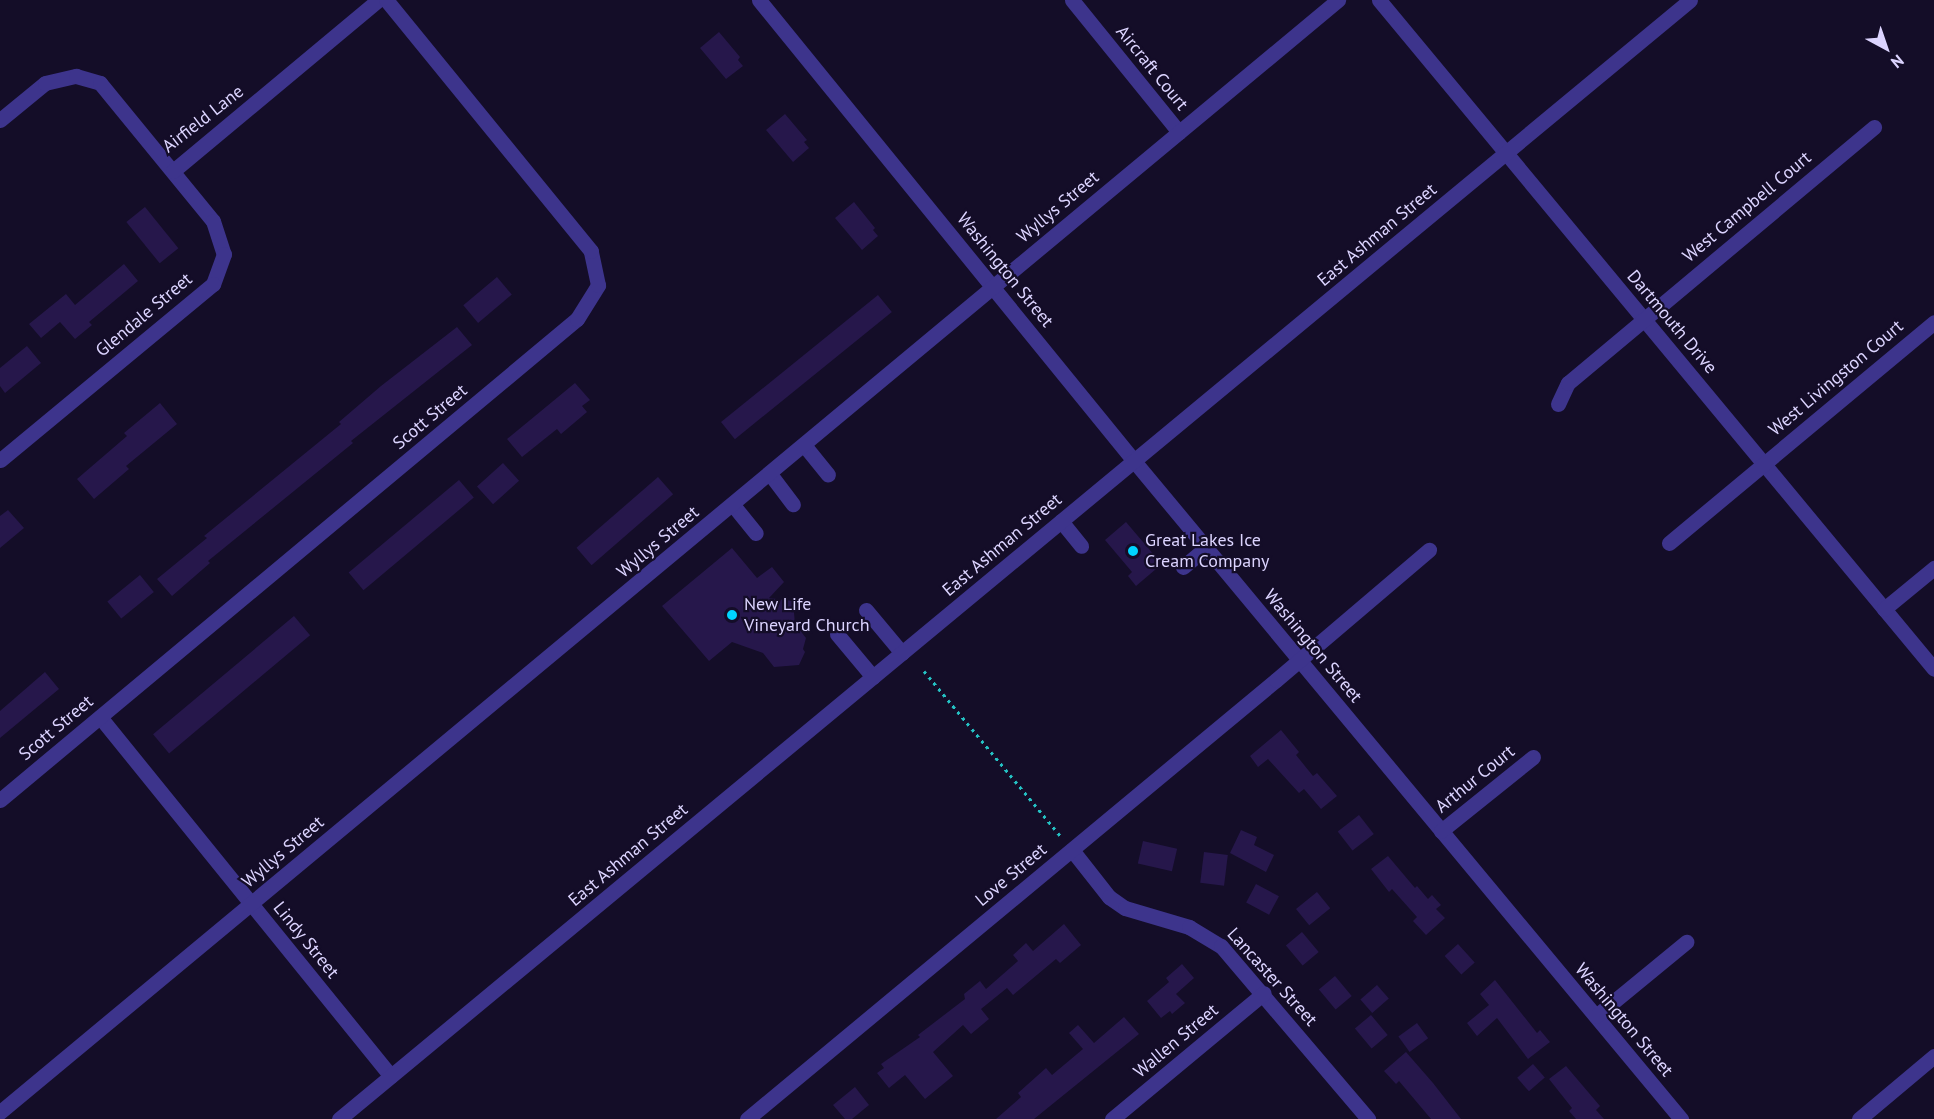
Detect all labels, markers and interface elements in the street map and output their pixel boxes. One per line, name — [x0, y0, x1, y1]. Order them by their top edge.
north arrow — [1856, 18, 1916, 78]
street label: Aircraft Court — [1111, 21, 1193, 115]
text: N — [1887, 51, 1908, 73]
street label: Airfield Lane — [158, 81, 248, 157]
street label: West Campbell Court — [1678, 147, 1816, 267]
street label: Wyllys Street — [1013, 167, 1103, 247]
street label: East Ashman Street — [1313, 179, 1441, 291]
street label: Washington Street — [952, 208, 1058, 332]
street label: Dartmouth Drive — [1622, 266, 1722, 378]
street label: Glendale Street — [91, 268, 197, 362]
street label: West Livingston Court — [1765, 316, 1907, 440]
street label: Scott Street — [389, 380, 471, 454]
street label: East Ashman Street — [938, 489, 1066, 601]
street label: Wyllys Street — [613, 502, 703, 582]
place label: Great Lakes Ice Cream Company — [1145, 530, 1269, 572]
marker: Great Lakes Ice Cream Company — [1126, 544, 1140, 558]
street label: Washington Street — [1259, 585, 1367, 707]
place label: New Life Vineyard Church — [744, 594, 869, 636]
marker: New Life Vineyard Church — [725, 608, 739, 622]
street label: Scott Street — [15, 691, 97, 765]
street label: Arthur Court — [1431, 741, 1519, 817]
street label: East Ashman Street — [564, 799, 692, 911]
street label: Wyllys Street — [238, 812, 328, 892]
street label: Love Street — [971, 839, 1051, 911]
street label: Lindy Street — [268, 897, 344, 983]
street label: Lancaster Street — [1222, 924, 1322, 1030]
street label: Washington Street — [1570, 959, 1678, 1081]
street label: Wallen Street — [1129, 1000, 1223, 1082]

